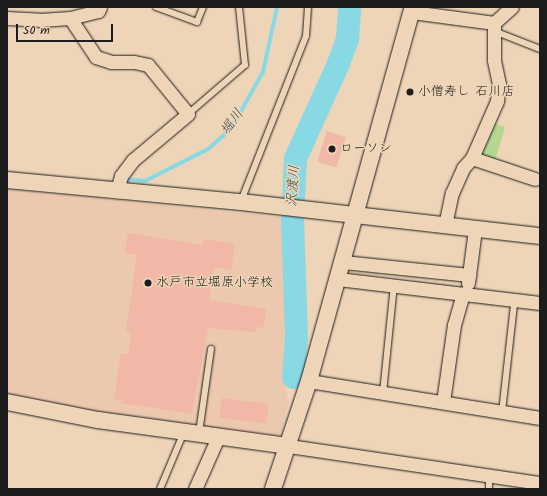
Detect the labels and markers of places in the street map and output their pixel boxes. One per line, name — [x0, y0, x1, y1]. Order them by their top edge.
place label: 小僧寿し 石川店 — [418, 84, 514, 100]
marker: 小僧寿し 石川店 — [405, 87, 415, 97]
place label: ローソン — [340, 141, 392, 157]
marker: ローソン — [327, 144, 337, 154]
place label: 水戸市立堀原小学校 — [156, 275, 273, 291]
marker: 水戸市立堀原小学校 — [143, 278, 153, 288]

